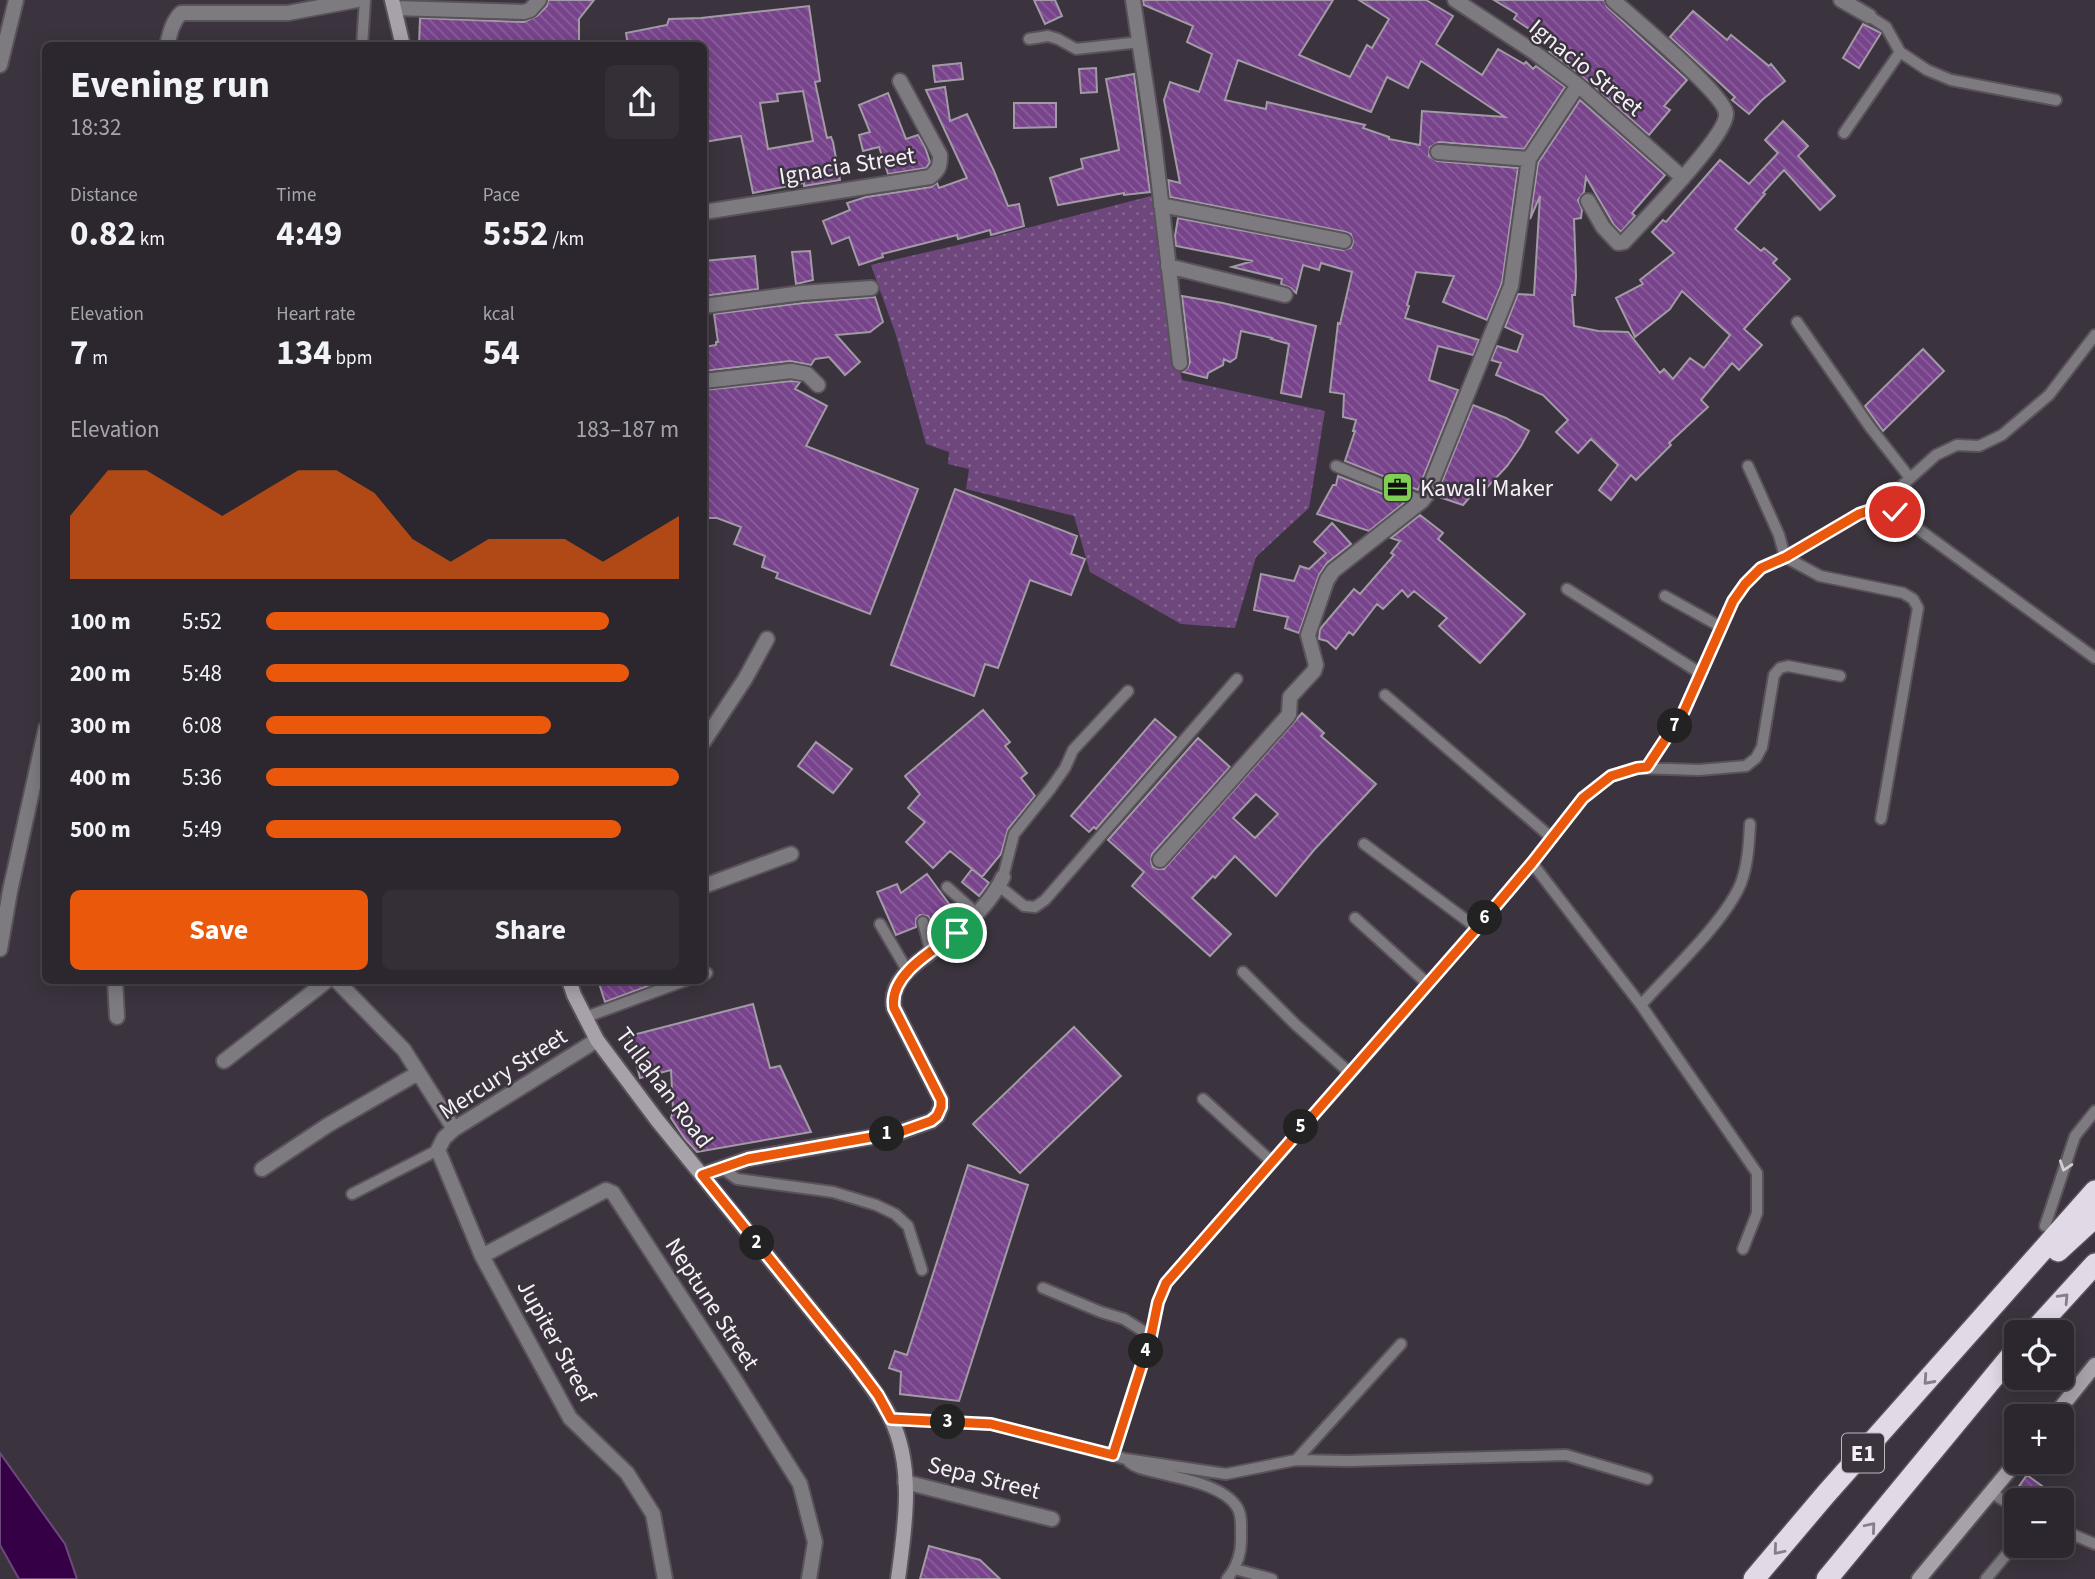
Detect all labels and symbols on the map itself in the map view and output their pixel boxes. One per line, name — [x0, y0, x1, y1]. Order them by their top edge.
street label: Ignacio Street — [1521, 11, 1651, 125]
street label: Ignacia Street — [776, 138, 918, 194]
office icon: Kawali Maker — [1380, 471, 1414, 505]
place label: Kawali Maker — [1420, 471, 1554, 506]
pin — [1865, 482, 1925, 542]
pin: 7 — [1658, 708, 1692, 744]
pin: 6 — [1468, 900, 1502, 936]
pin — [927, 903, 987, 963]
street label: Mercury Street — [432, 1019, 574, 1129]
street label: Tullahan Road — [607, 1020, 721, 1156]
pin: 5 — [1284, 1110, 1318, 1144]
pin: 1 — [870, 1116, 904, 1152]
one-way arrow — [2059, 1159, 2073, 1171]
pin: 2 — [740, 1226, 774, 1260]
street label: Neptune Street — [656, 1231, 768, 1377]
street label: Jupiter Streef — [508, 1273, 605, 1410]
one-way arrow — [2056, 1293, 2068, 1306]
pin: 4 — [1128, 1334, 1164, 1368]
one-way arrow — [1924, 1372, 1937, 1385]
pin: 3 — [930, 1404, 965, 1440]
road number: E1 — [1842, 1434, 1884, 1472]
street label: Sepa Street — [924, 1447, 1044, 1509]
one-way arrow — [1863, 1522, 1875, 1535]
one-way arrow — [1774, 1542, 1786, 1555]

